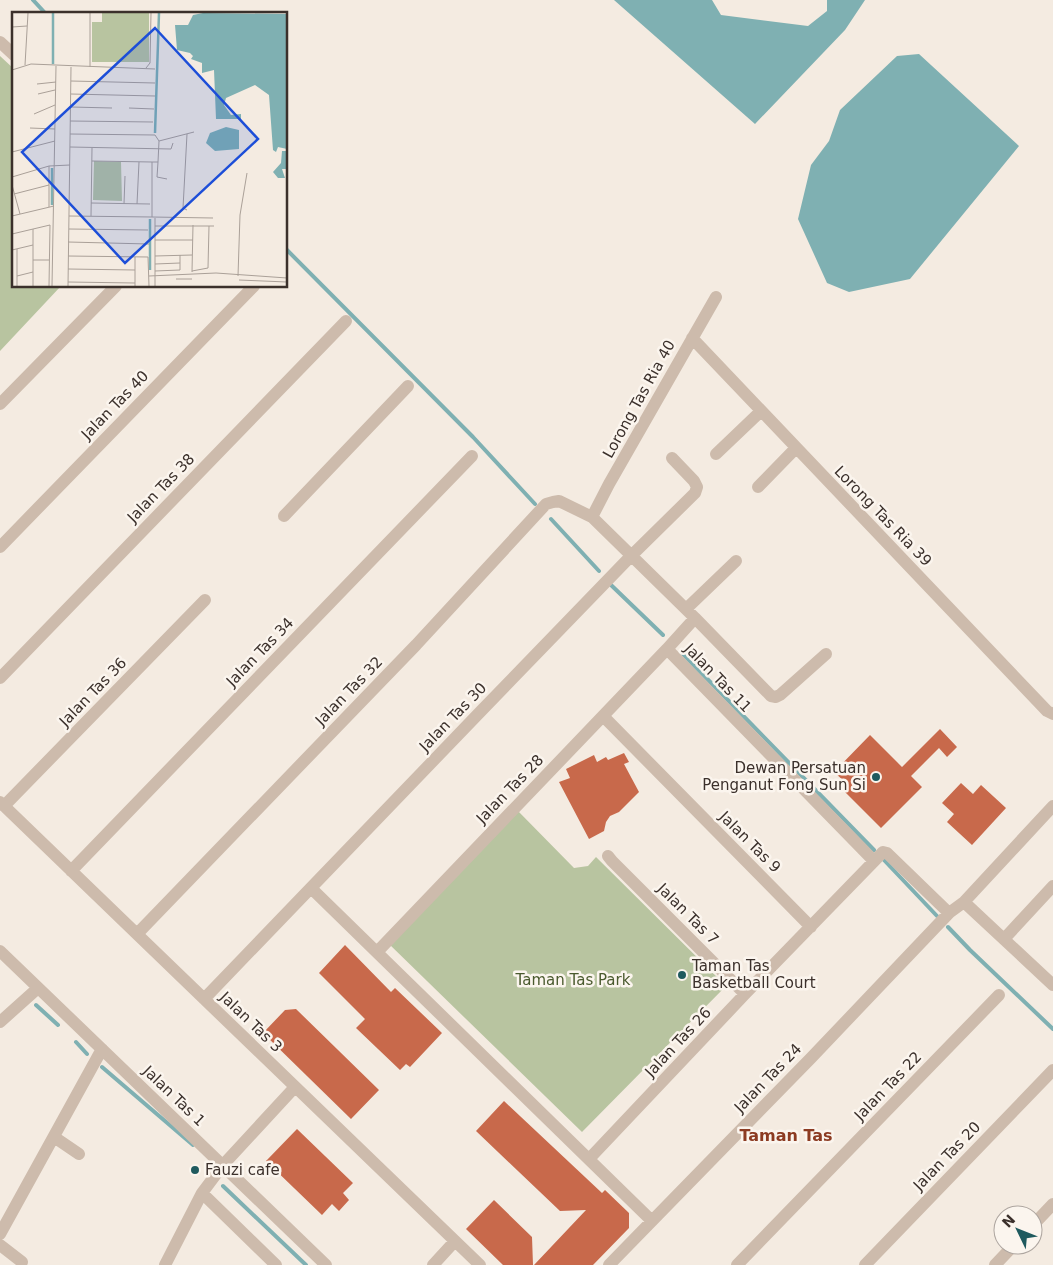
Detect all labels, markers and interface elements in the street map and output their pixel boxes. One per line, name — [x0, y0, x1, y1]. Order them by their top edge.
inset map — [12, 12, 288, 288]
street label: Lorong Tas Ria 40 — [599, 337, 679, 461]
street label: Jalan Tas 40 — [77, 367, 152, 444]
street label: Jalan Tas 38 — [123, 450, 198, 527]
street label: Lorong Tas Ria 39 — [831, 462, 935, 570]
street label: Jalan Tas 34 — [222, 614, 297, 691]
street label: Jalan Tas 11 — [680, 639, 755, 716]
street label: Jalan Tas 32 — [311, 653, 386, 730]
street label: Jalan Tas 36 — [55, 654, 130, 731]
street label: Jalan Tas 30 — [415, 679, 490, 756]
street label: Jalan Tas 28 — [472, 751, 547, 828]
place label: Dewan Persatuan Penganut Fong Sun Si — [702, 759, 866, 794]
marker: Dewan Persatuan Penganut Fong Sun Si — [870, 771, 882, 783]
street label: Jalan Tas 9 — [715, 807, 784, 876]
street label: Jalan Tas 7 — [653, 879, 722, 948]
place label: Taman Tas Basketball Court — [691, 957, 816, 992]
marker: Taman Tas Basketball Court — [676, 969, 688, 981]
park label: Taman Tas Park — [515, 971, 631, 989]
street label: Jalan Tas 3 — [216, 987, 286, 1056]
street label: Jalan Tas 26 — [640, 1003, 715, 1081]
street label: Jalan Tas 24 — [730, 1040, 805, 1117]
street label: Jalan Tas 22 — [850, 1048, 925, 1125]
street label: Jalan Tas 1 — [139, 1061, 209, 1130]
street label: Jalan Tas 20 — [909, 1118, 984, 1195]
district label: Taman Tas — [739, 1126, 833, 1145]
place label: Fauzi cafe — [205, 1161, 280, 1179]
marker: Fauzi cafe — [189, 1164, 201, 1176]
north arrow — [993, 1205, 1043, 1255]
text: N — [999, 1211, 1018, 1231]

